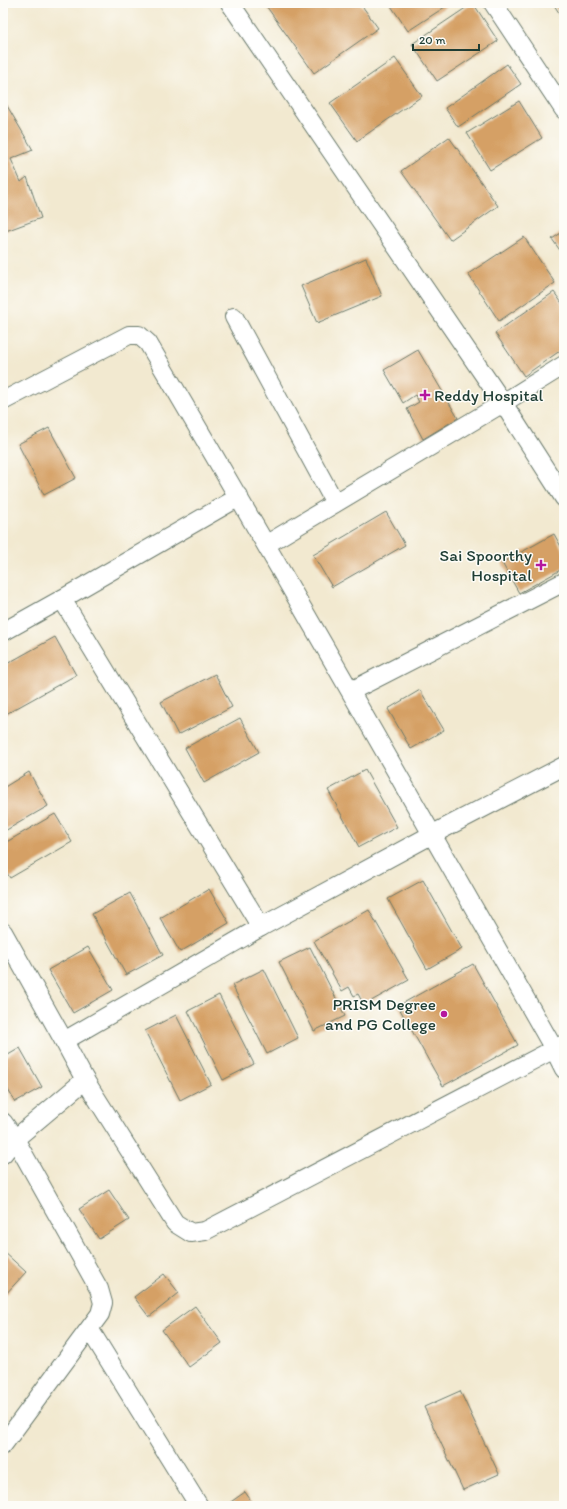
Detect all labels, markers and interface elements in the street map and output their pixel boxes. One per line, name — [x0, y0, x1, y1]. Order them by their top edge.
scale bar — [413, 26, 479, 52]
text: 20 m — [419, 33, 446, 47]
place label: Reddy Hospital — [434, 385, 544, 405]
marker: Reddy Hospital — [419, 389, 431, 401]
place label: Sai Spoorthy Hospital — [440, 545, 532, 585]
marker: Sai Spoorthy Hospital — [535, 559, 547, 571]
place label: PRISM Degree and PG College — [325, 994, 436, 1034]
marker: PRISM Degree and PG College — [439, 1009, 449, 1019]

